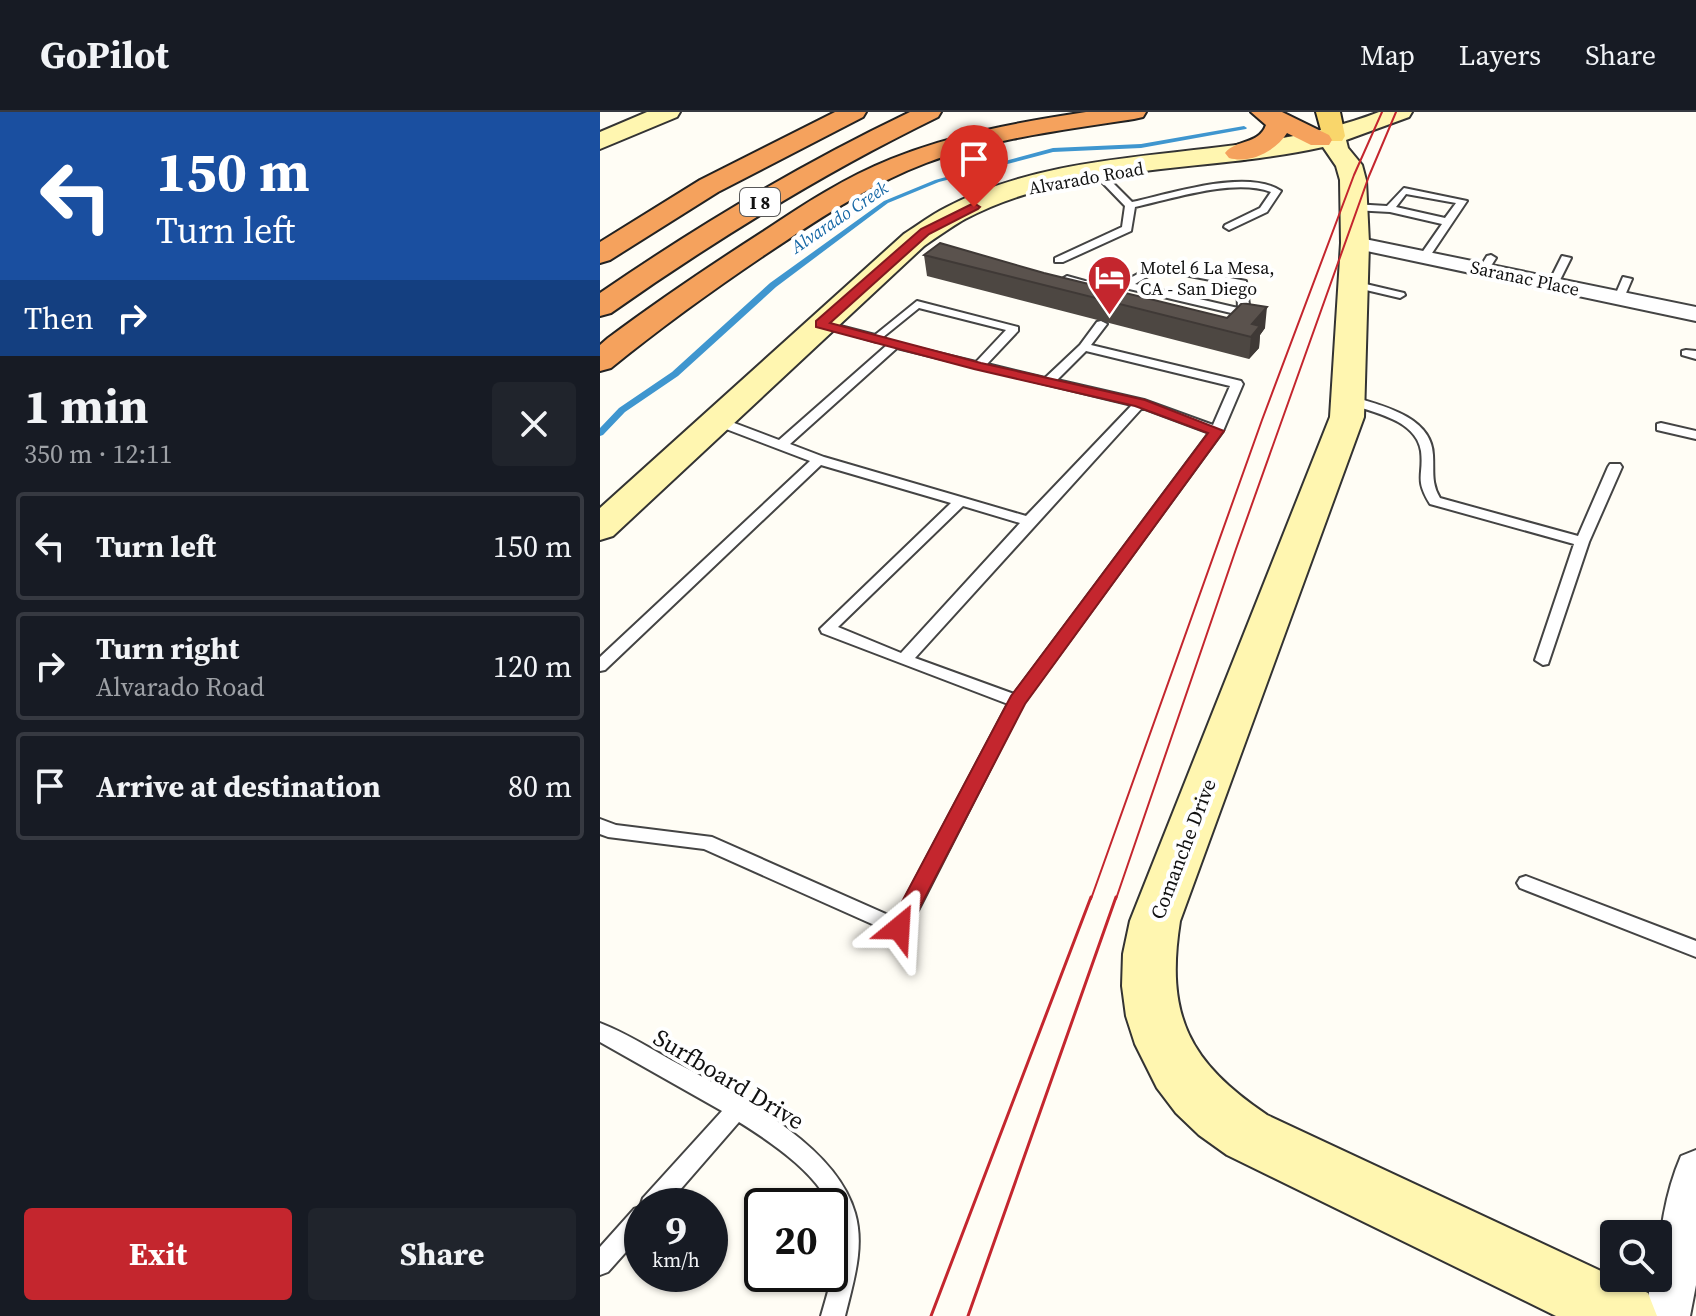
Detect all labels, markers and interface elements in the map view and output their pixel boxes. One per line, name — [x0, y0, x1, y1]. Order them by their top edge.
text: GoPilot — [40, 29, 169, 81]
text: Map — [1360, 36, 1415, 74]
text: Layers — [1459, 36, 1541, 74]
text: Share — [1585, 36, 1656, 74]
pin — [940, 125, 1008, 207]
text: 150 m — [156, 133, 310, 210]
icon: arrive — [952, 137, 996, 181]
icon: left — [24, 144, 128, 248]
street label: Alvarado Road — [1026, 156, 1146, 200]
water label: Alvarado Creek — [784, 175, 893, 259]
road number: I 8 — [740, 188, 780, 216]
text: Turn left — [156, 206, 295, 255]
hotel icon: Motel 6 La Mesa, CA - San Diego — [1085, 253, 1133, 316]
street label: Saranac Place — [1468, 254, 1582, 302]
place label: Motel 6 La Mesa, CA - San Diego — [1140, 255, 1275, 301]
icon: right — [110, 296, 154, 340]
text: Then — [24, 298, 94, 339]
text: 1 min — [24, 373, 149, 439]
button: close — [492, 382, 576, 466]
text: 350 m · 12:11 — [24, 436, 172, 472]
icon: left — [28, 524, 72, 568]
text: Turn left — [96, 526, 216, 567]
text: 150 m — [493, 526, 572, 567]
text: Turn right — [96, 628, 239, 669]
icon: right — [28, 644, 72, 688]
text: 120 m — [493, 646, 572, 687]
text: Alvarado Road — [96, 669, 265, 705]
icon: arrive — [28, 764, 72, 808]
text: Arrive at destination — [96, 766, 381, 807]
text: 80 m — [508, 766, 572, 807]
street label: Comanche Drive — [1143, 775, 1223, 923]
position arrow — [857, 886, 941, 970]
street label: Surfboard Drive — [647, 1021, 811, 1137]
speed limit sign: 20 — [744, 1188, 848, 1292]
text: 9 — [665, 1203, 687, 1257]
button: Exit — [24, 1208, 292, 1300]
button: Share — [308, 1208, 576, 1300]
map controls — [1600, 1220, 1672, 1292]
button: search — [1600, 1220, 1672, 1292]
text: km/h — [652, 1246, 700, 1274]

